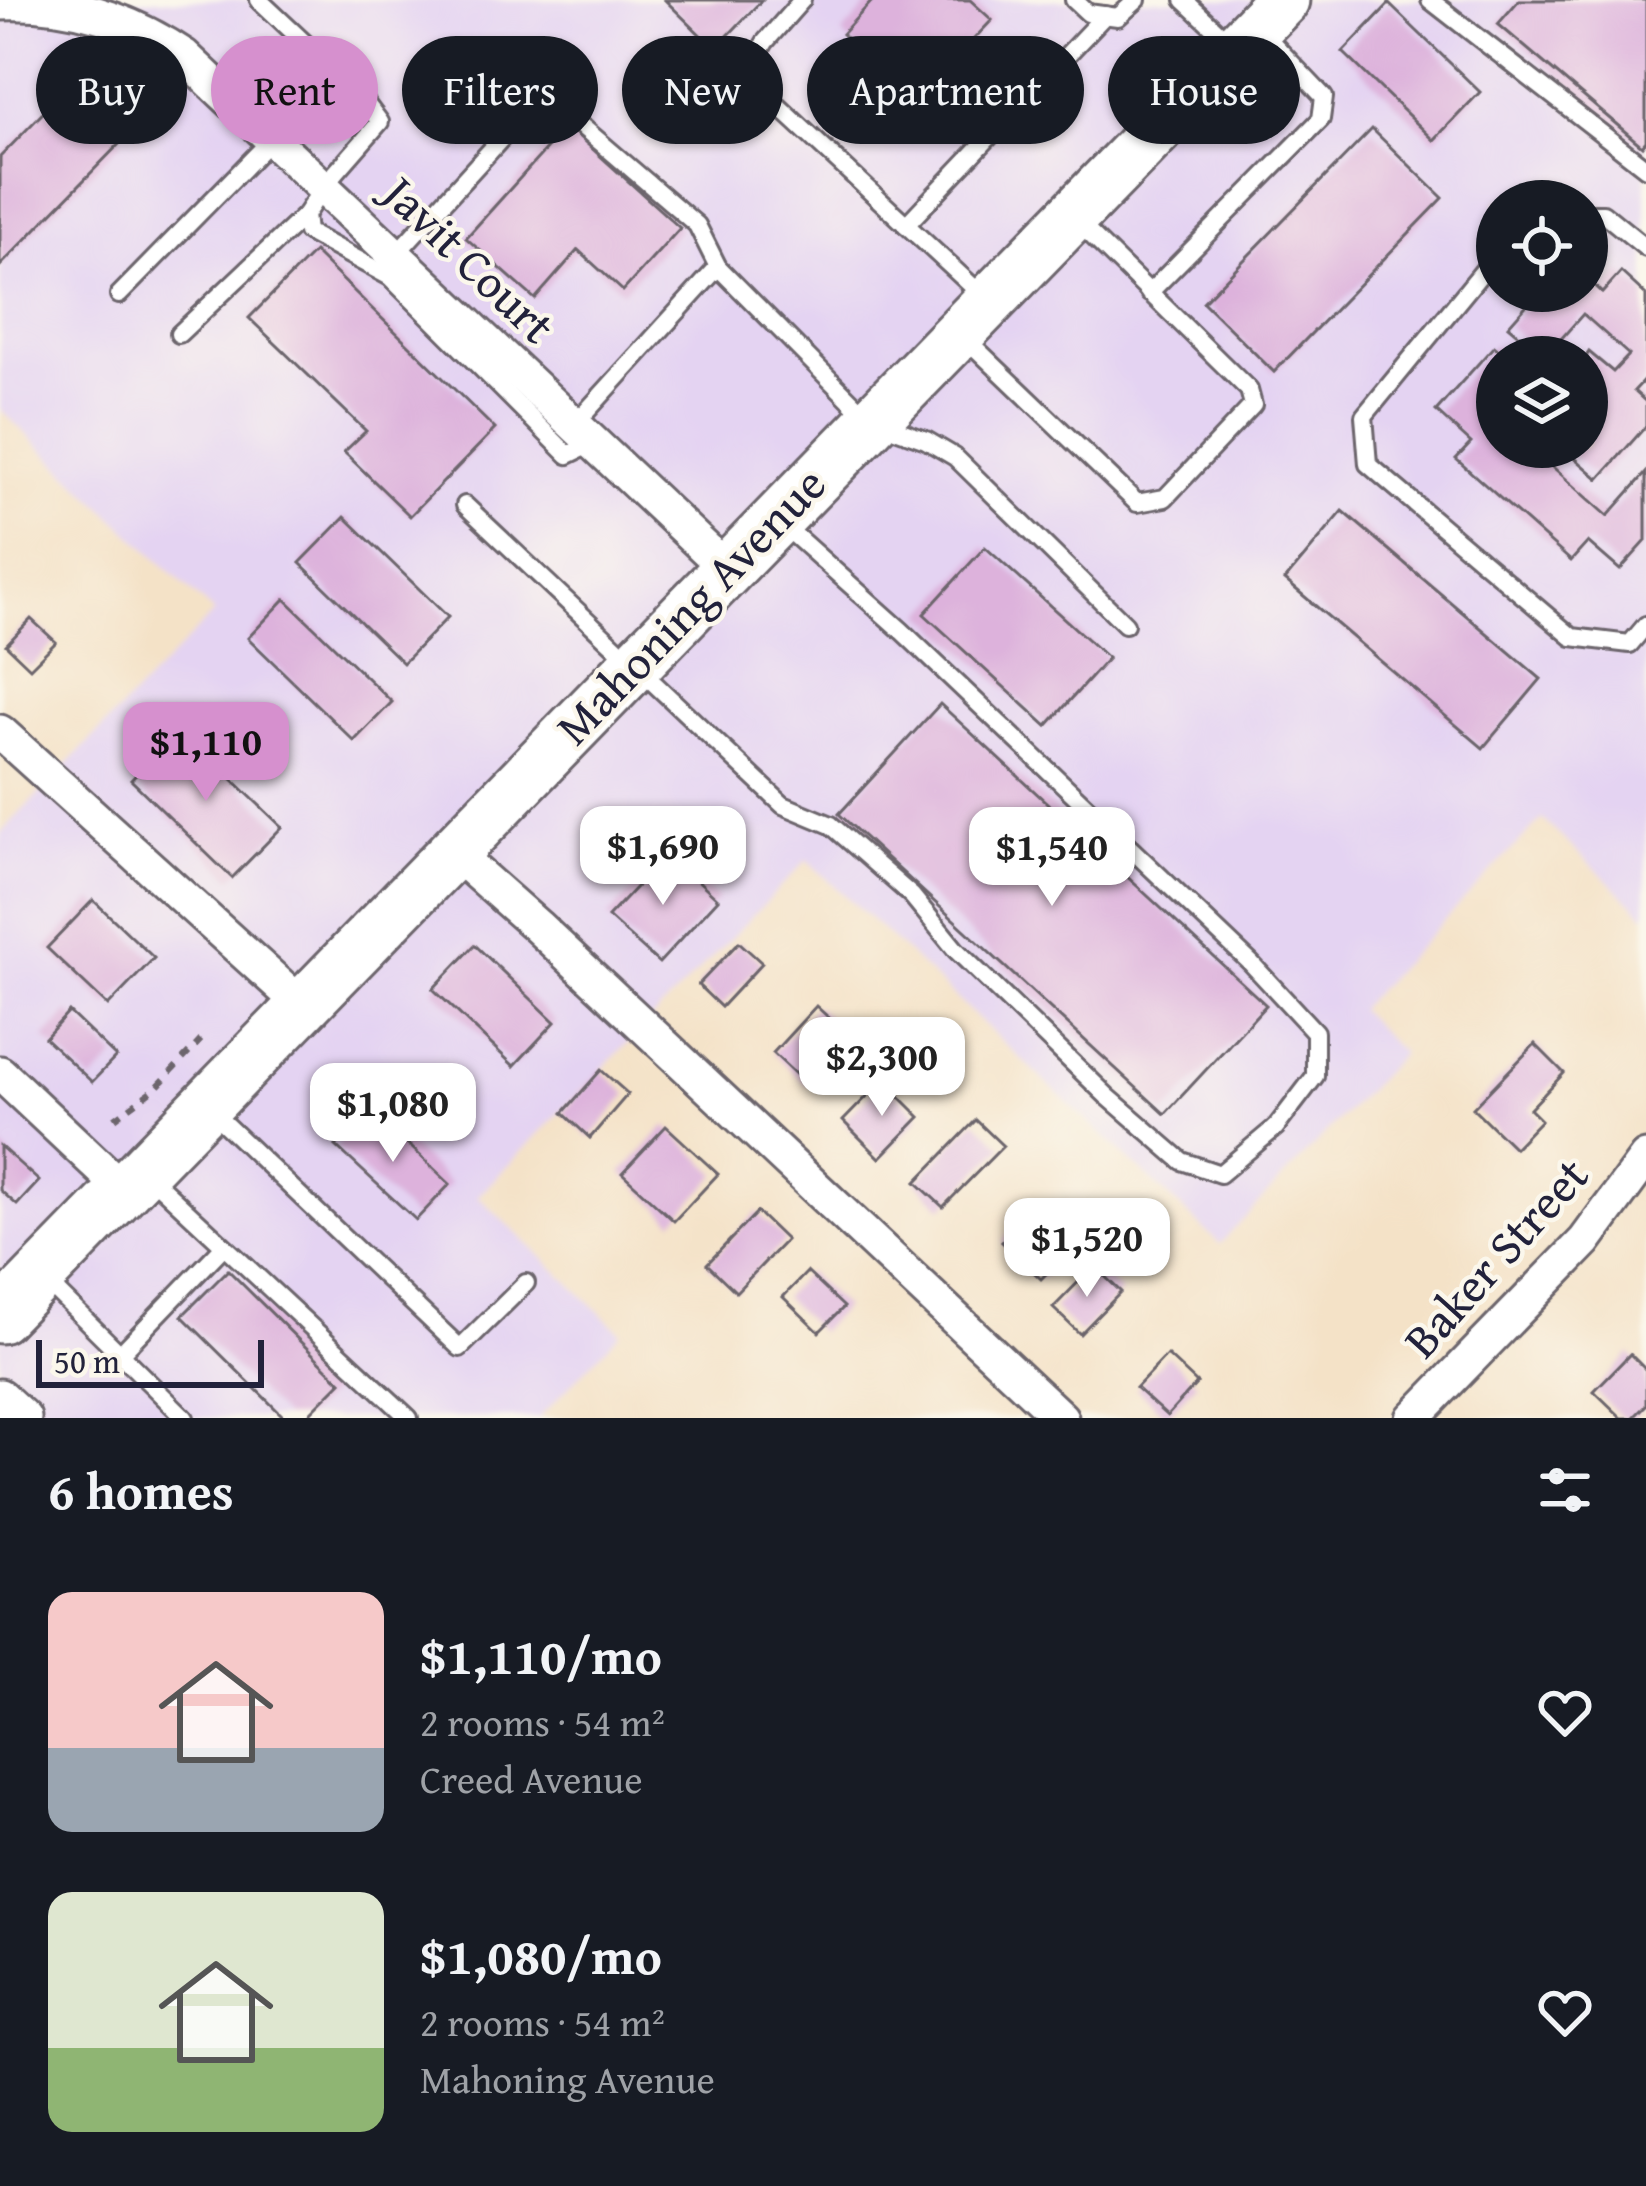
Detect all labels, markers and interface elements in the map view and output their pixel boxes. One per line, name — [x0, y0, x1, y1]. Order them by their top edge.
chip: Buy — [36, 36, 187, 144]
chip: Rent — [211, 36, 378, 144]
chip: Filters — [402, 36, 598, 144]
chip: New — [622, 36, 783, 144]
chip: Apartment — [807, 36, 1084, 144]
chip: House — [1108, 36, 1300, 144]
street label: Javit Court — [364, 155, 572, 359]
map controls — [1476, 180, 1608, 468]
button: locate — [1476, 180, 1608, 312]
button: layers — [1476, 336, 1608, 468]
street label: Mahoning Avenue — [538, 450, 842, 760]
pin: $1,110 — [108, 702, 304, 804]
text: $1,110 — [150, 712, 262, 769]
pin: $1,690 — [565, 806, 761, 908]
pin: $1,540 — [954, 807, 1150, 909]
text: $1,690 — [607, 816, 719, 873]
text: $1,540 — [996, 817, 1108, 874]
pin: $2,300 — [784, 1017, 980, 1119]
text: $2,300 — [826, 1027, 938, 1084]
pin: $1,080 — [295, 1063, 491, 1165]
text: $1,080 — [337, 1073, 449, 1130]
street label: Baker Street — [1386, 1141, 1604, 1373]
pin: $1,520 — [989, 1198, 1185, 1300]
text: $1,520 — [1031, 1208, 1143, 1265]
scale bar — [36, 1334, 264, 1387]
text: 50 m — [54, 1337, 120, 1385]
text: 6 homes — [48, 1453, 234, 1528]
icon: filters — [1532, 1457, 1598, 1523]
text: $1,110/mo — [420, 1618, 662, 1693]
icon: home — [144, 1640, 288, 1784]
icon: heart — [1532, 1679, 1598, 1745]
text: 2 rooms · 54 m² — [420, 1693, 665, 1750]
text: Creed Avenue — [420, 1750, 643, 1807]
text: $1,080/mo — [420, 1918, 662, 1993]
icon: home — [144, 1940, 288, 2084]
icon: heart — [1532, 1979, 1598, 2045]
text: 2 rooms · 54 m² — [420, 1993, 665, 2050]
text: Mahoning Avenue — [420, 2050, 715, 2107]

